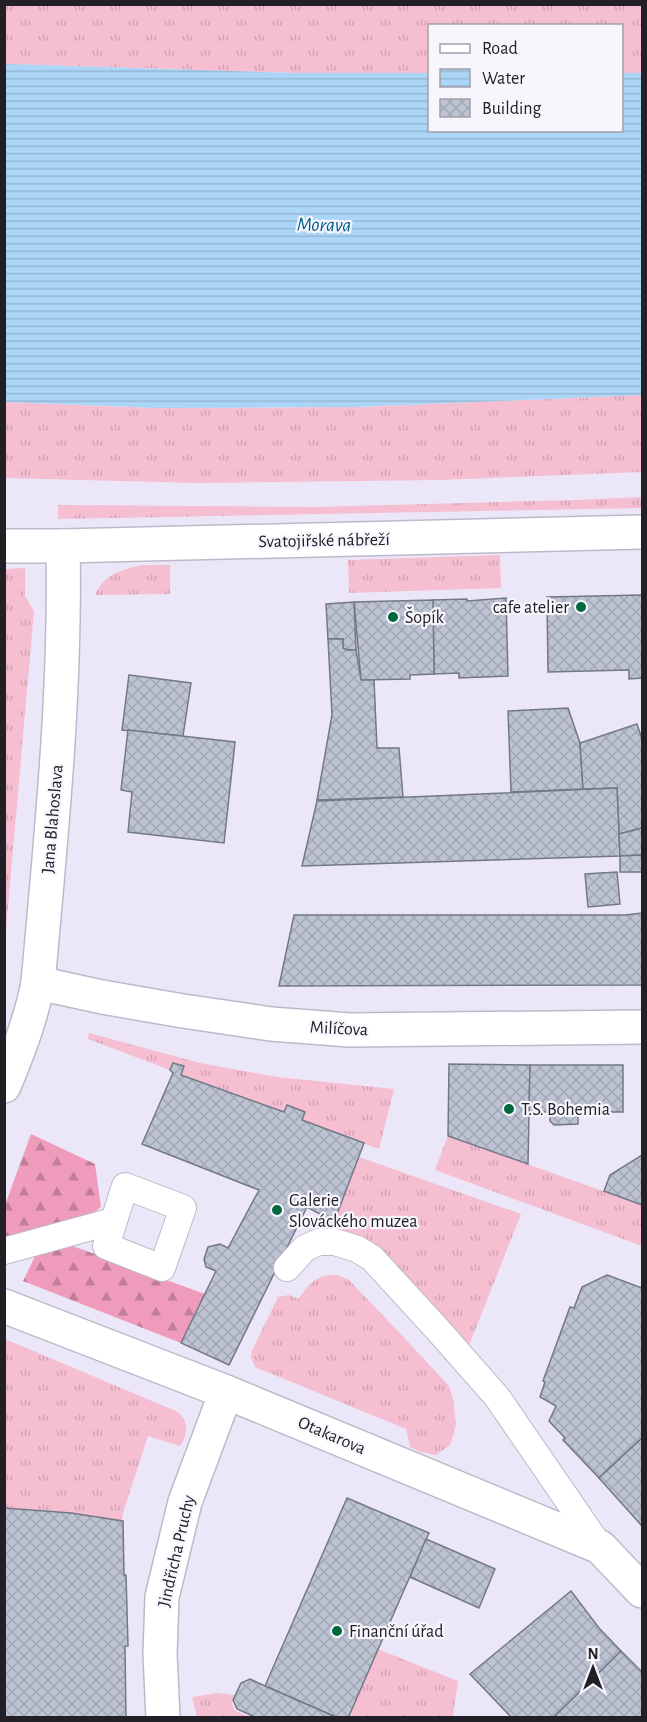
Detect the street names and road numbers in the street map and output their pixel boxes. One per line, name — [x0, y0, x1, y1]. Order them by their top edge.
street label: Svatojiřské nábřeží — [258, 531, 391, 551]
street label: Jana Blahoslava — [39, 764, 67, 874]
street label: Milíčova — [309, 1018, 369, 1040]
street label: Otakarova — [295, 1414, 368, 1458]
street label: Jindřicha Pruchy — [155, 1493, 199, 1609]

